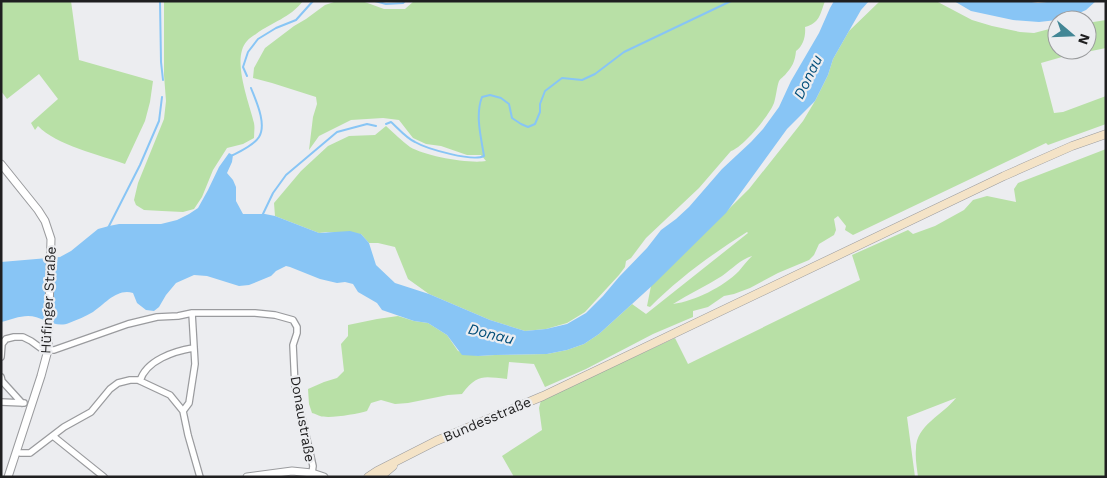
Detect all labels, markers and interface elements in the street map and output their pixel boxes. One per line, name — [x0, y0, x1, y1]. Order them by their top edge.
north arrow — [1047, 10, 1097, 60]
text: N — [1075, 32, 1094, 47]
water label: Donau — [790, 52, 826, 102]
street label: Hüfinger Straße — [37, 246, 59, 354]
water label: Donau — [466, 320, 516, 348]
street label: Donaustraße — [288, 375, 318, 463]
street label: Bundesstraße — [441, 393, 533, 445]

